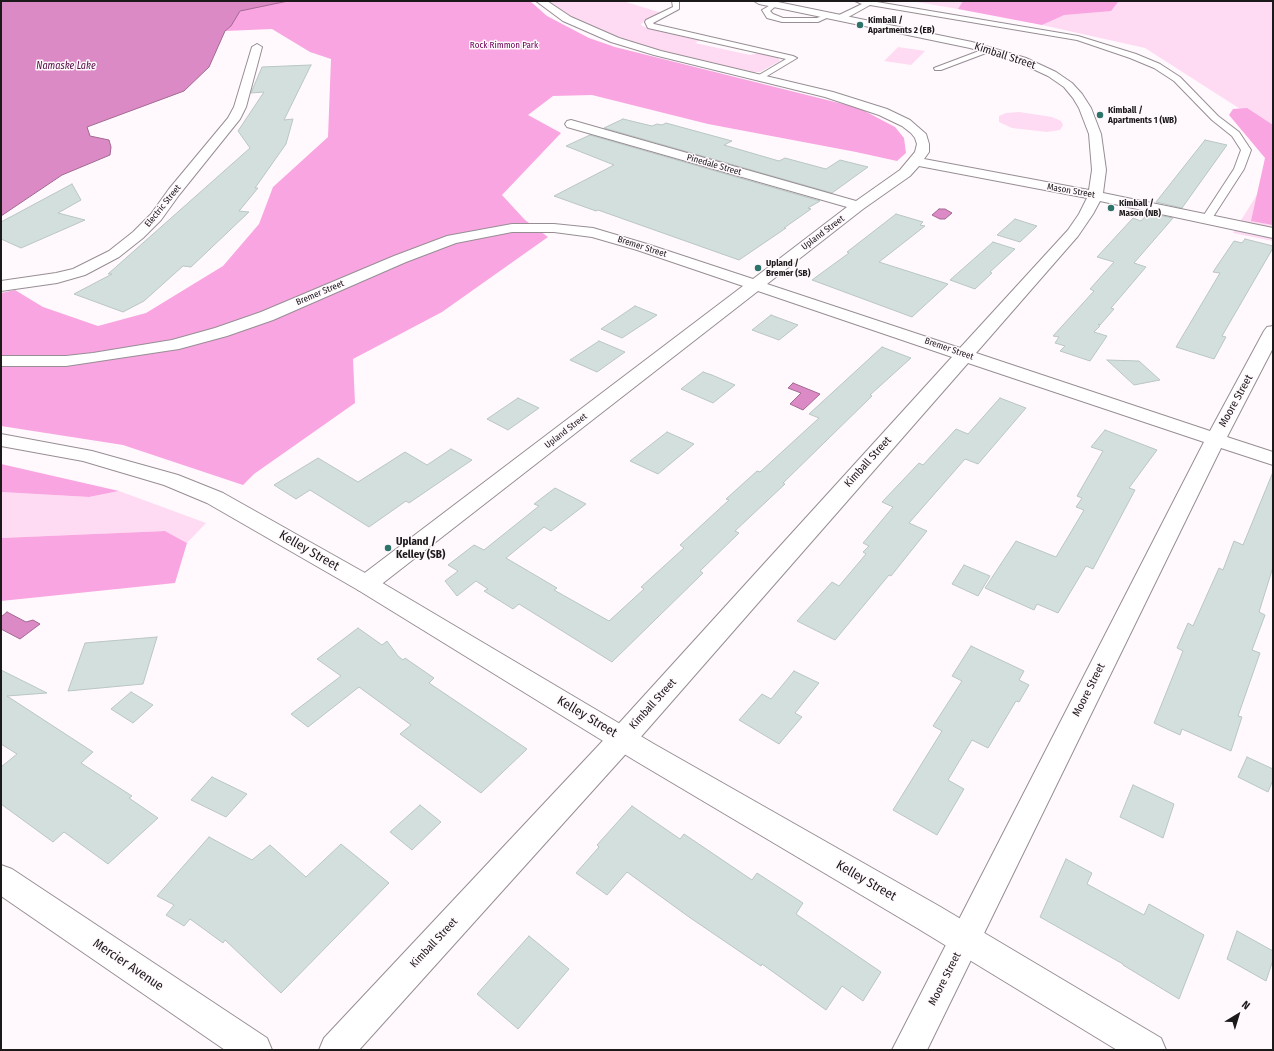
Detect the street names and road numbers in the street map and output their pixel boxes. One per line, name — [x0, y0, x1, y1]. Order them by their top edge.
street label: Kimball Street — [973, 40, 1037, 72]
street label: Pinedale Street — [685, 152, 743, 178]
street label: Mason Street — [1046, 181, 1096, 201]
street label: Electric Street — [143, 183, 183, 229]
street label: Upland Street — [800, 213, 846, 253]
street label: Bremer Street — [616, 234, 668, 260]
street label: Bremer Street — [294, 278, 346, 308]
street label: Bremer Street — [923, 336, 975, 362]
street label: Moore Street — [1216, 372, 1256, 430]
street label: Upland Street — [543, 411, 589, 451]
street label: Kimball Street — [842, 434, 894, 490]
street label: Kelley Street — [276, 527, 342, 575]
street label: Moore Street — [1070, 661, 1108, 719]
street label: Kimball Street — [627, 676, 679, 732]
street label: Kelley Street — [554, 693, 620, 741]
street label: Kelley Street — [833, 857, 899, 905]
street label: Kimball Street — [408, 915, 460, 971]
street label: Mercier Avenue — [90, 936, 166, 994]
street label: Moore Street — [926, 950, 964, 1008]

